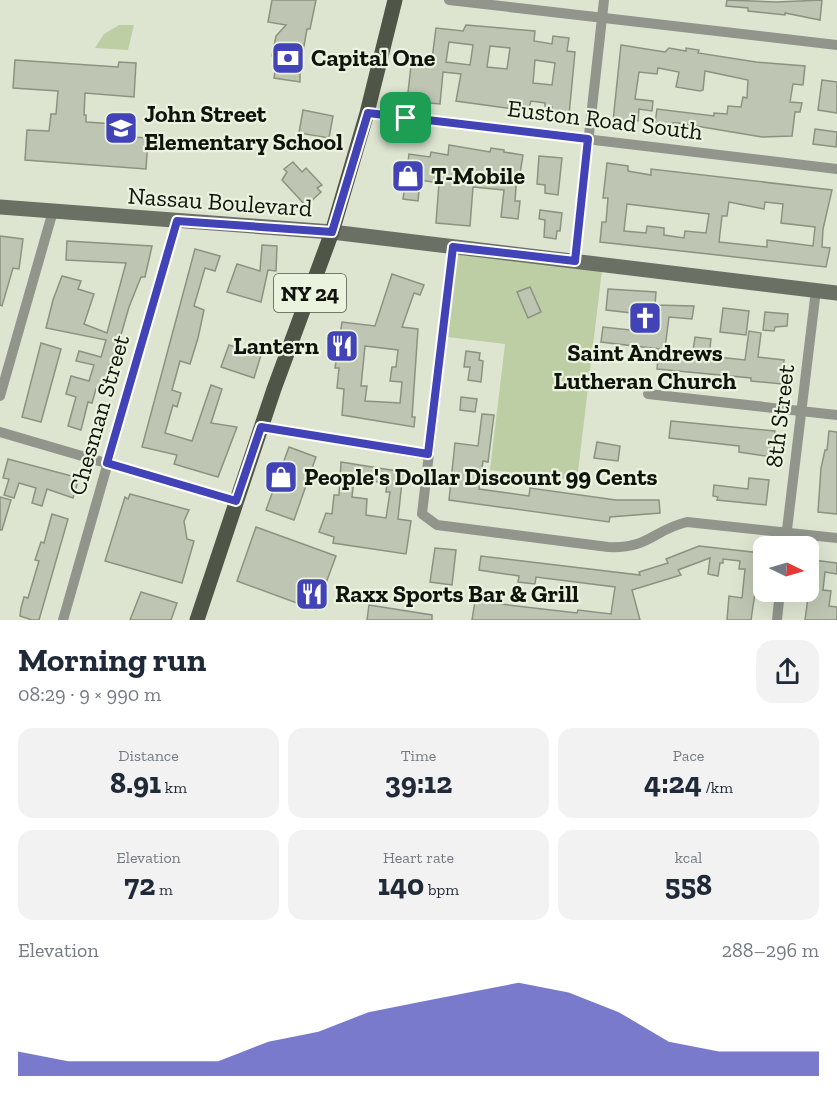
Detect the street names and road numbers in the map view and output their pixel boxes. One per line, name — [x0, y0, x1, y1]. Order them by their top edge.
street label: Euston Road South — [506, 93, 705, 146]
street label: Nassau Boulevard — [127, 181, 313, 222]
road number: NY 24 — [274, 274, 346, 312]
street label: Chesman Street — [62, 331, 135, 498]
street label: 8th Street — [759, 363, 800, 469]

